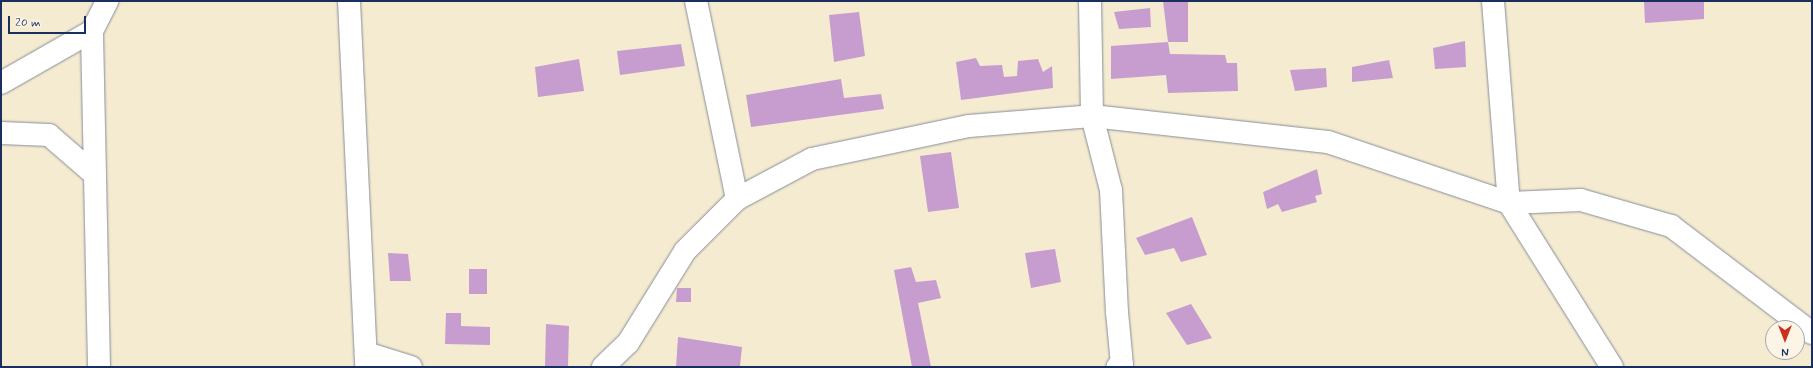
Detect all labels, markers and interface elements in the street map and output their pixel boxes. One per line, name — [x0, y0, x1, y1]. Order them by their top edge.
scale bar — [10, 8, 88, 34]
text: 20 m — [15, 15, 41, 31]
north arrow — [1765, 320, 1805, 360]
text: N — [1781, 344, 1789, 358]

